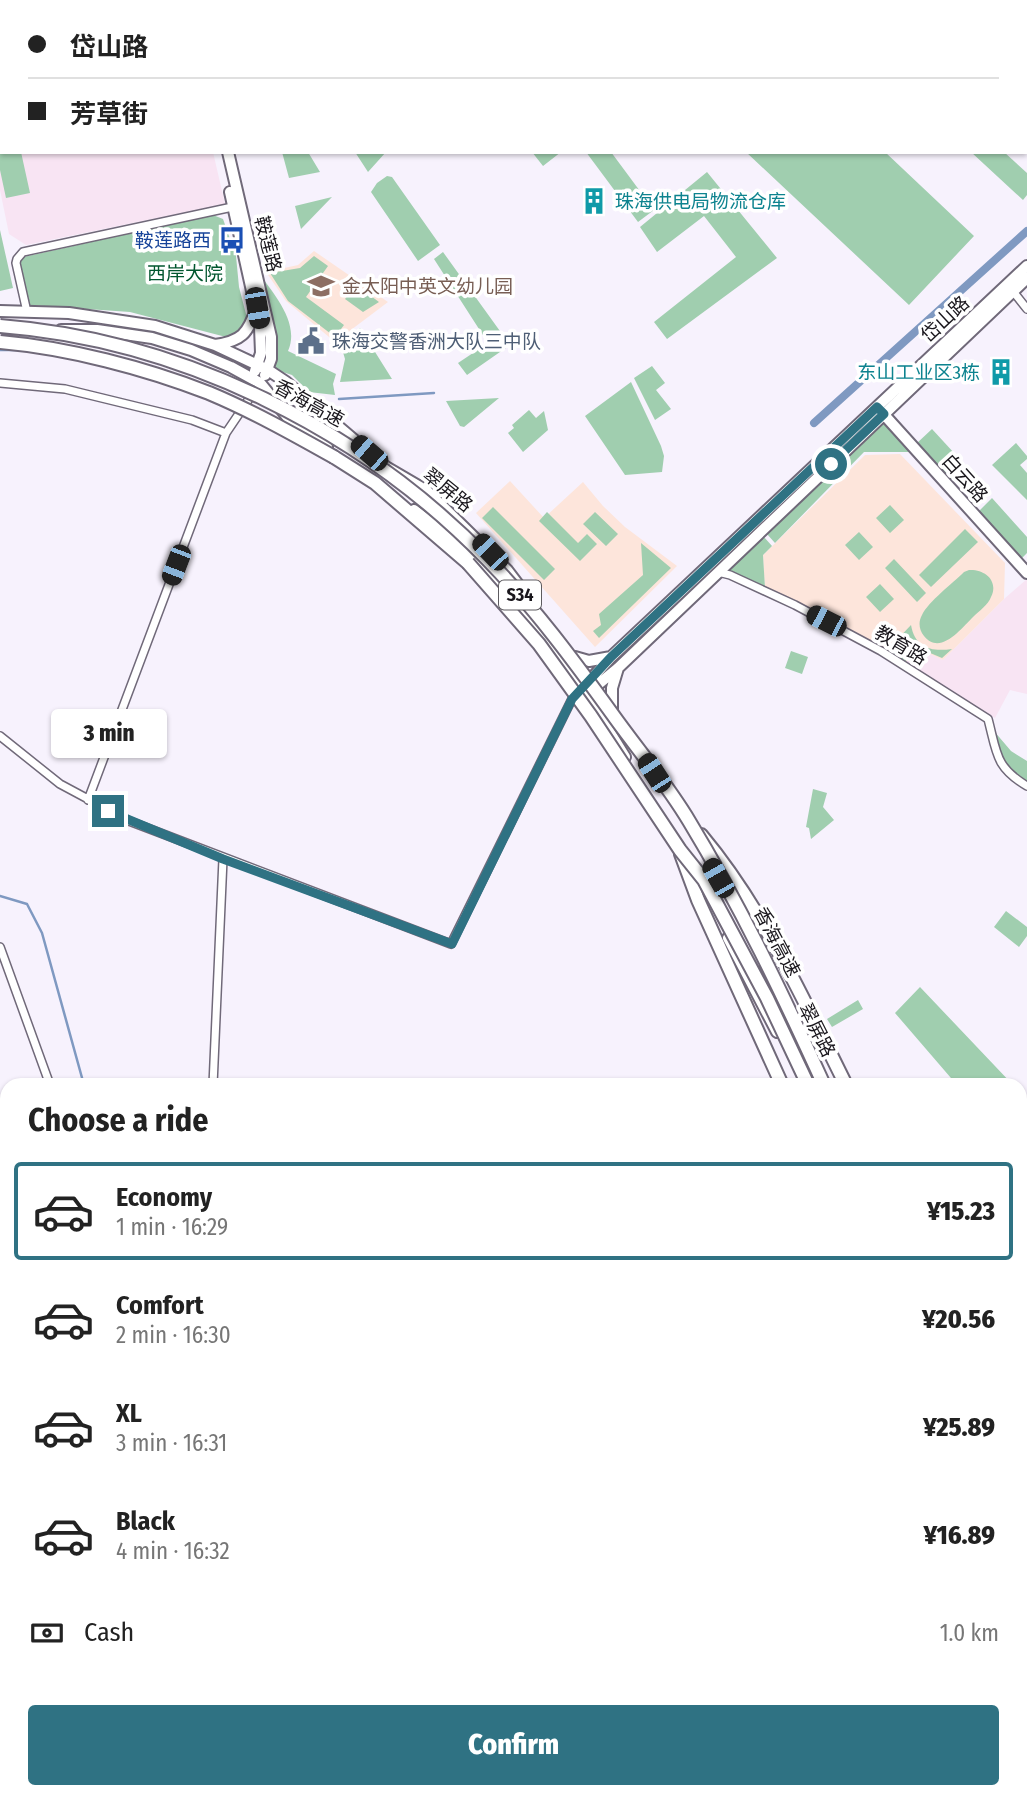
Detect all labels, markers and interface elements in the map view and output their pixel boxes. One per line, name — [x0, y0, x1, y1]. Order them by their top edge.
text: 岱山路 — [70, 32, 148, 63]
text: 芳草街 — [70, 99, 148, 130]
building icon: 珠海供电局物流仓库 — [579, 186, 609, 216]
place label: 珠海供电局物流仓库 — [615, 190, 786, 213]
street label: 鞍莲路 — [250, 214, 286, 274]
bus stop icon: 鞍莲路西 — [217, 225, 247, 255]
place label: 鞍莲路西 — [135, 229, 211, 252]
park label: 西岸大院 — [147, 262, 223, 285]
school or university icon: 金太阳中英文幼儿园 — [306, 271, 336, 301]
place label: 金太阳中英文幼儿园 — [342, 275, 513, 298]
car — [244, 285, 271, 331]
street label: 岱山路 — [916, 291, 974, 347]
public building icon: 珠海交警香洲大队三中队 — [296, 326, 326, 356]
place label: 珠海交警香洲大队三中队 — [332, 330, 541, 353]
building icon: 东山工业区3栋 — [986, 357, 1016, 387]
place label: 东山工业区3栋 — [857, 361, 980, 384]
street label: 香海高速 — [270, 375, 348, 431]
car — [347, 431, 392, 475]
route start — [815, 448, 847, 480]
street label: 白云路 — [937, 449, 993, 507]
street label: 翠屏路 — [419, 463, 477, 517]
car — [468, 530, 513, 574]
car — [159, 542, 194, 588]
road number: S34 — [499, 580, 541, 610]
car — [803, 602, 850, 640]
street label: 教育路 — [871, 620, 931, 670]
callout: 3 min — [50, 710, 166, 758]
text: 3 min — [83, 719, 135, 747]
car — [634, 750, 675, 796]
route end — [92, 795, 124, 827]
car — [699, 855, 738, 901]
street label: 香海高速 — [749, 903, 805, 981]
street label: 翠屏路 — [794, 999, 840, 1061]
text: Choose a ride — [28, 1101, 209, 1139]
icon: car — [32, 1180, 95, 1243]
text: Economy — [116, 1182, 212, 1213]
text: ¥15.23 — [927, 1196, 995, 1227]
text: 1 min · 16:29 — [116, 1213, 228, 1241]
icon: car — [32, 1288, 95, 1351]
text: Comfort — [116, 1290, 204, 1321]
text: ¥20.56 — [922, 1304, 995, 1335]
text: 2 min · 16:30 — [116, 1321, 231, 1349]
icon: car — [32, 1396, 95, 1459]
text: XL — [116, 1398, 142, 1429]
text: ¥25.89 — [923, 1412, 995, 1443]
text: 3 min · 16:31 — [116, 1429, 227, 1457]
icon: car — [32, 1504, 95, 1567]
text: Black — [116, 1506, 175, 1537]
text: ¥16.89 — [924, 1520, 995, 1551]
text: 4 min · 16:32 — [116, 1537, 230, 1565]
icon: cash — [28, 1614, 66, 1652]
text: Cash — [84, 1617, 134, 1648]
text: 1.0 km — [940, 1619, 999, 1647]
button: Confirm — [28, 1705, 999, 1785]

